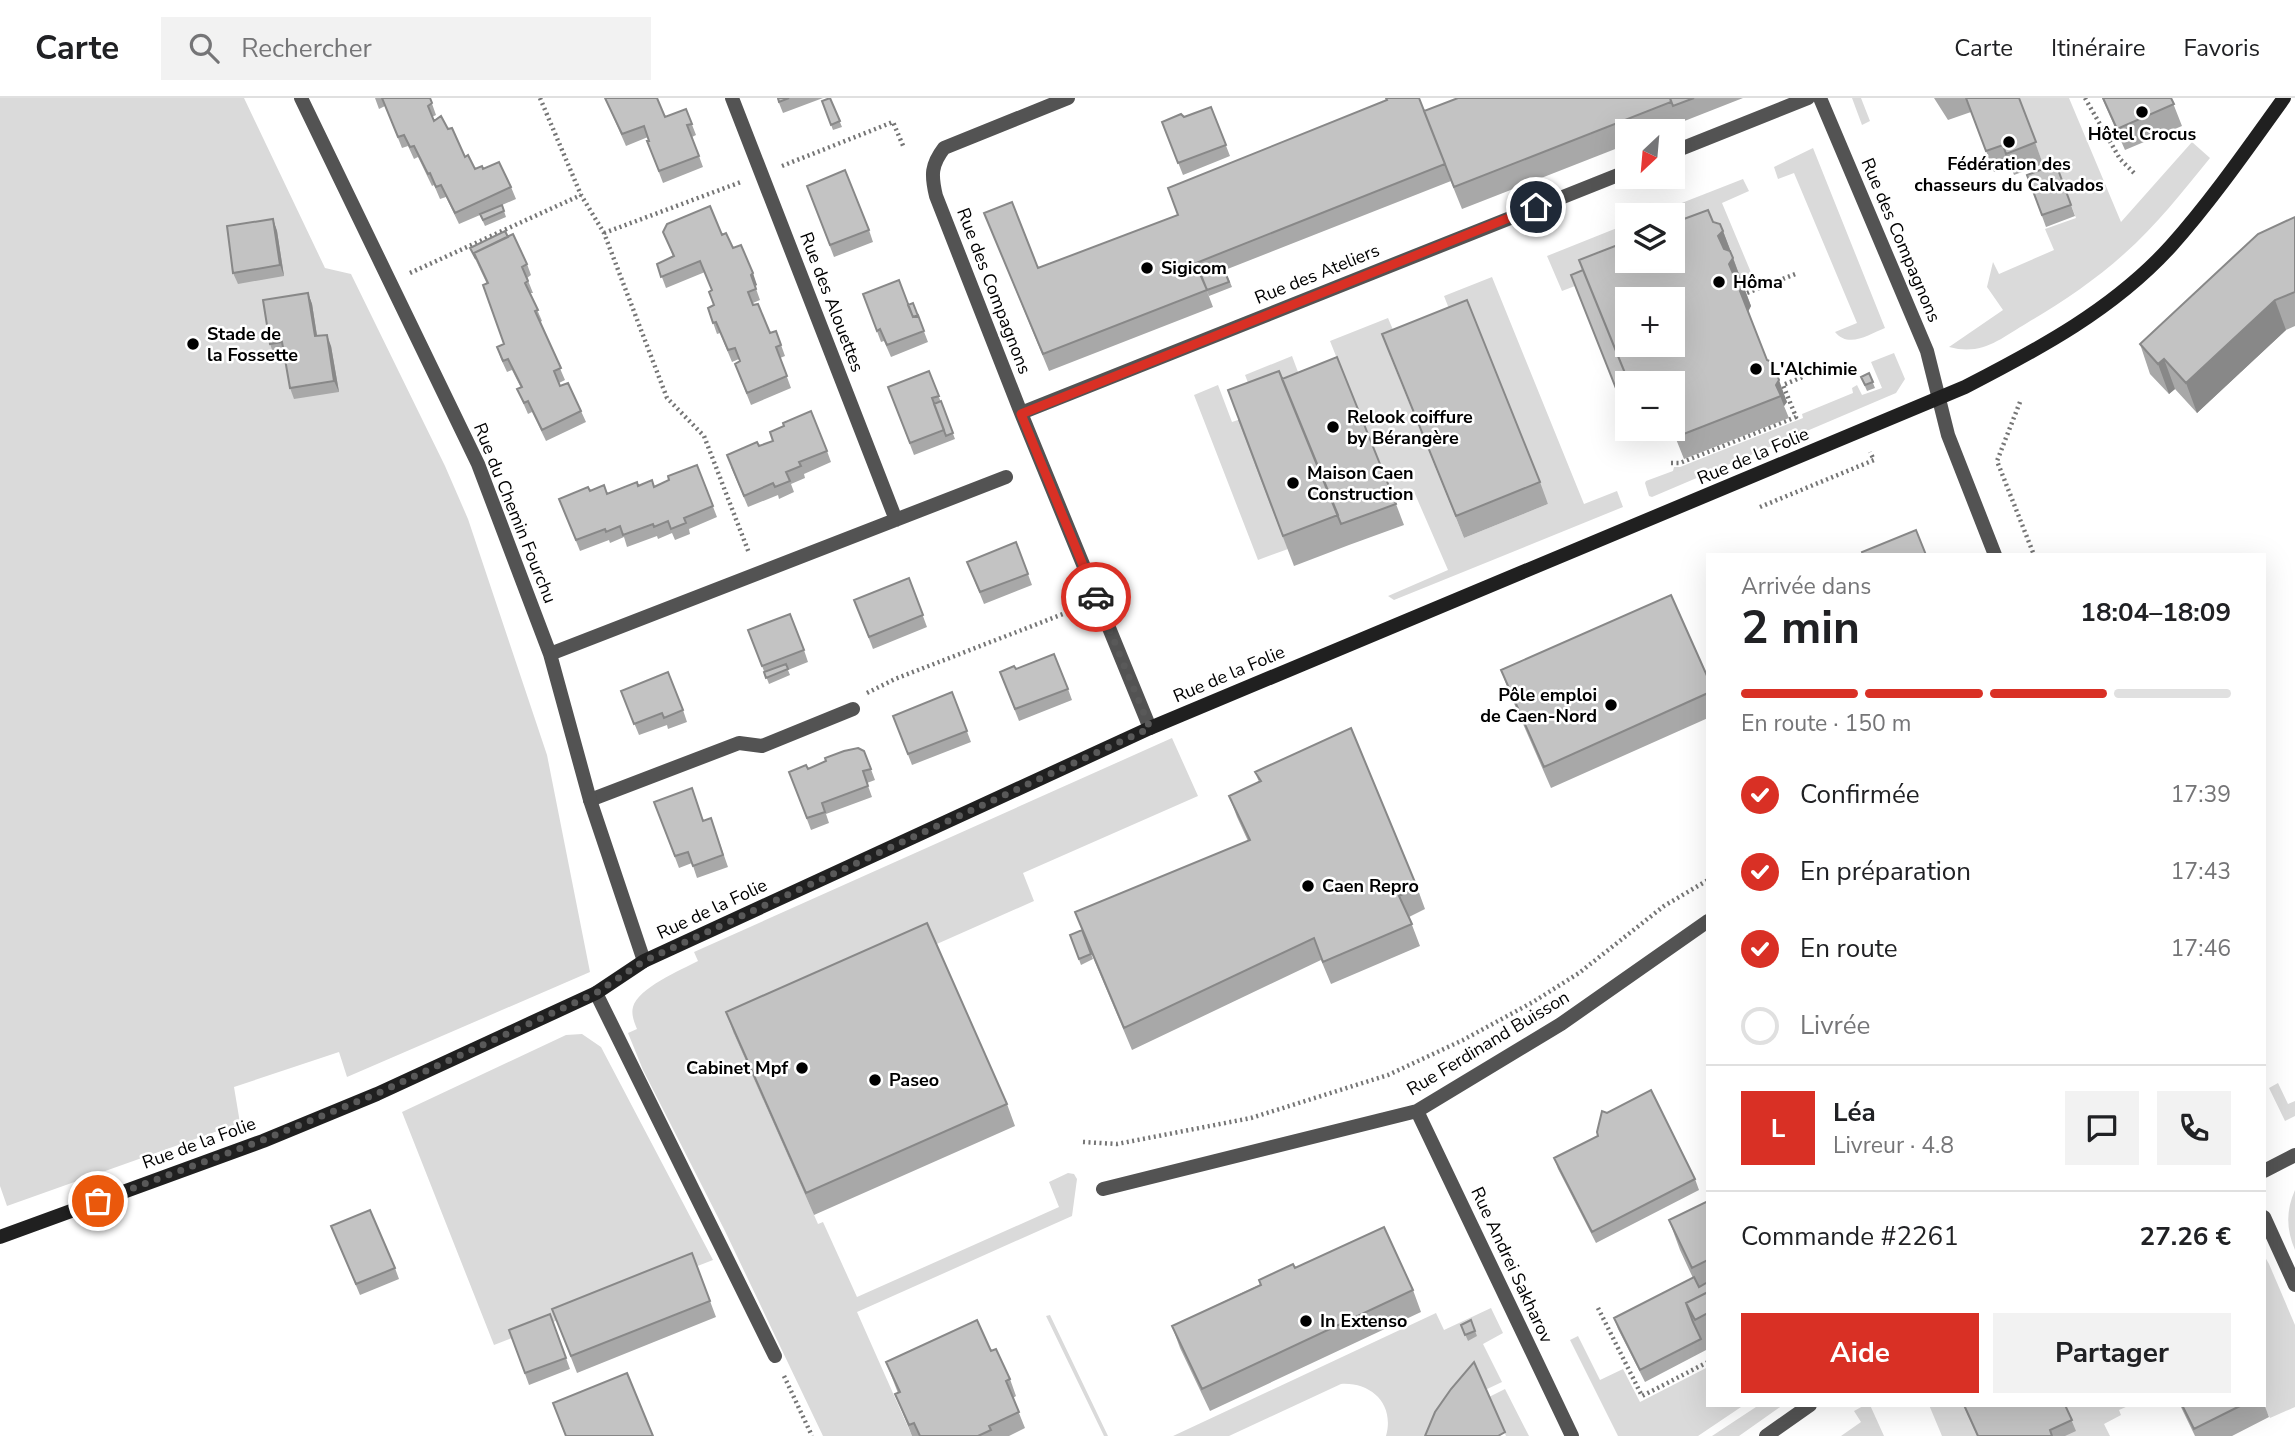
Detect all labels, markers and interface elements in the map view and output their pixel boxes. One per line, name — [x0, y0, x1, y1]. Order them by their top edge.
search box — [161, 17, 651, 80]
text: Carte — [35, 26, 119, 71]
icon: search — [185, 29, 223, 67]
text: Rechercher — [241, 31, 372, 66]
text: Carte — [1954, 32, 2013, 64]
text: Itinéraire — [2051, 32, 2145, 64]
text: Favoris — [2183, 32, 2260, 64]
marker: Hôtel Crocus — [2134, 104, 2150, 120]
north arrow — [1615, 119, 1685, 189]
map controls — [1615, 119, 1685, 441]
place label: Hôtel Crocus — [2088, 122, 2197, 146]
marker: Fédération des chasseurs du Calvados — [2001, 134, 2017, 150]
place label: Fédération des chasseurs du Calvados — [1914, 152, 2104, 197]
street label: Rue des Compagnons — [1856, 154, 1946, 326]
pin — [1506, 177, 1566, 237]
icon: home — [1517, 188, 1555, 226]
button: layers — [1615, 203, 1685, 273]
street label: Rue des Compagnons — [951, 204, 1037, 378]
street label: Rue des Alouettes — [794, 228, 870, 376]
street label: Rue des Ateliers — [1251, 238, 1383, 310]
place label: Sigicom — [1161, 256, 1227, 280]
marker: Sigicom — [1139, 260, 1155, 276]
place label: Hôma — [1733, 270, 1783, 294]
marker: Hôma — [1711, 274, 1727, 290]
button: + — [1615, 287, 1685, 357]
place label: Stade de la Fossette — [207, 322, 298, 367]
marker: Stade de la Fossette — [185, 336, 201, 352]
place label: L'Alchimie — [1770, 357, 1858, 381]
marker: L'Alchimie — [1748, 361, 1764, 377]
button: − — [1615, 371, 1685, 441]
place label: Relook coiffure by Bérangère — [1347, 405, 1473, 450]
street label: Rue du Chemin Fourchu — [468, 419, 562, 607]
marker: Relook coiffure by Bérangère — [1325, 419, 1341, 435]
street label: Rue de la Folie — [1693, 422, 1813, 490]
place label: Maison Caen Construction — [1307, 461, 1414, 506]
marker: Maison Caen Construction — [1285, 475, 1301, 491]
courier — [1061, 562, 1131, 632]
text: Arrivée dans — [1741, 571, 1871, 602]
icon: car — [1077, 578, 1115, 616]
text: 18:04–18:09 — [2080, 595, 2231, 630]
text: 2 min — [1741, 596, 1860, 659]
street label: Rue de la Folie — [1169, 640, 1289, 708]
place label: Pôle emploi de Caen-Nord — [1480, 683, 1597, 728]
marker: Pôle emploi de Caen-Nord — [1603, 697, 1619, 713]
text: En route · 150 m — [1741, 708, 1911, 739]
icon: check — [1741, 776, 1779, 814]
text: Confirmée — [1800, 777, 1920, 812]
text: 17:39 — [2171, 779, 2231, 810]
icon: check — [1741, 853, 1779, 891]
text: En préparation — [1800, 854, 1971, 889]
text: 17:43 — [2171, 856, 2231, 887]
street label: Rue de la Folie — [653, 873, 771, 945]
place label: Caen Repro — [1322, 874, 1419, 898]
marker: Caen Repro — [1300, 878, 1316, 894]
icon: check — [1741, 930, 1779, 968]
text: En route — [1800, 931, 1898, 966]
text: 17:46 — [2171, 933, 2231, 964]
street label: Rue Ferdinand Buisson — [1402, 985, 1574, 1101]
text: Livrée — [1800, 1008, 1870, 1043]
place label: Cabinet Mpf — [686, 1056, 788, 1080]
marker: Cabinet Mpf — [794, 1060, 810, 1076]
place label: Paseo — [889, 1068, 939, 1092]
marker: Paseo — [867, 1072, 883, 1088]
button: chat — [2065, 1091, 2139, 1165]
button: phone — [2157, 1091, 2231, 1165]
text: Léa — [1833, 1095, 1876, 1130]
street label: Rue de la Folie — [139, 1111, 259, 1175]
text: L — [1771, 1111, 1785, 1146]
text: Livreur · 4.8 — [1833, 1130, 1954, 1161]
pin — [68, 1171, 128, 1231]
icon: bag — [79, 1182, 117, 1220]
street label: Rue Andrei Sakharov — [1465, 1183, 1559, 1348]
text: Commande #2261 — [1741, 1219, 1959, 1254]
text: 27.26 € — [2140, 1219, 2231, 1254]
place label: In Extenso — [1320, 1309, 1407, 1333]
marker: In Extenso — [1298, 1313, 1314, 1329]
button: Aide — [1741, 1313, 1979, 1393]
button: Partager — [1993, 1313, 2231, 1393]

